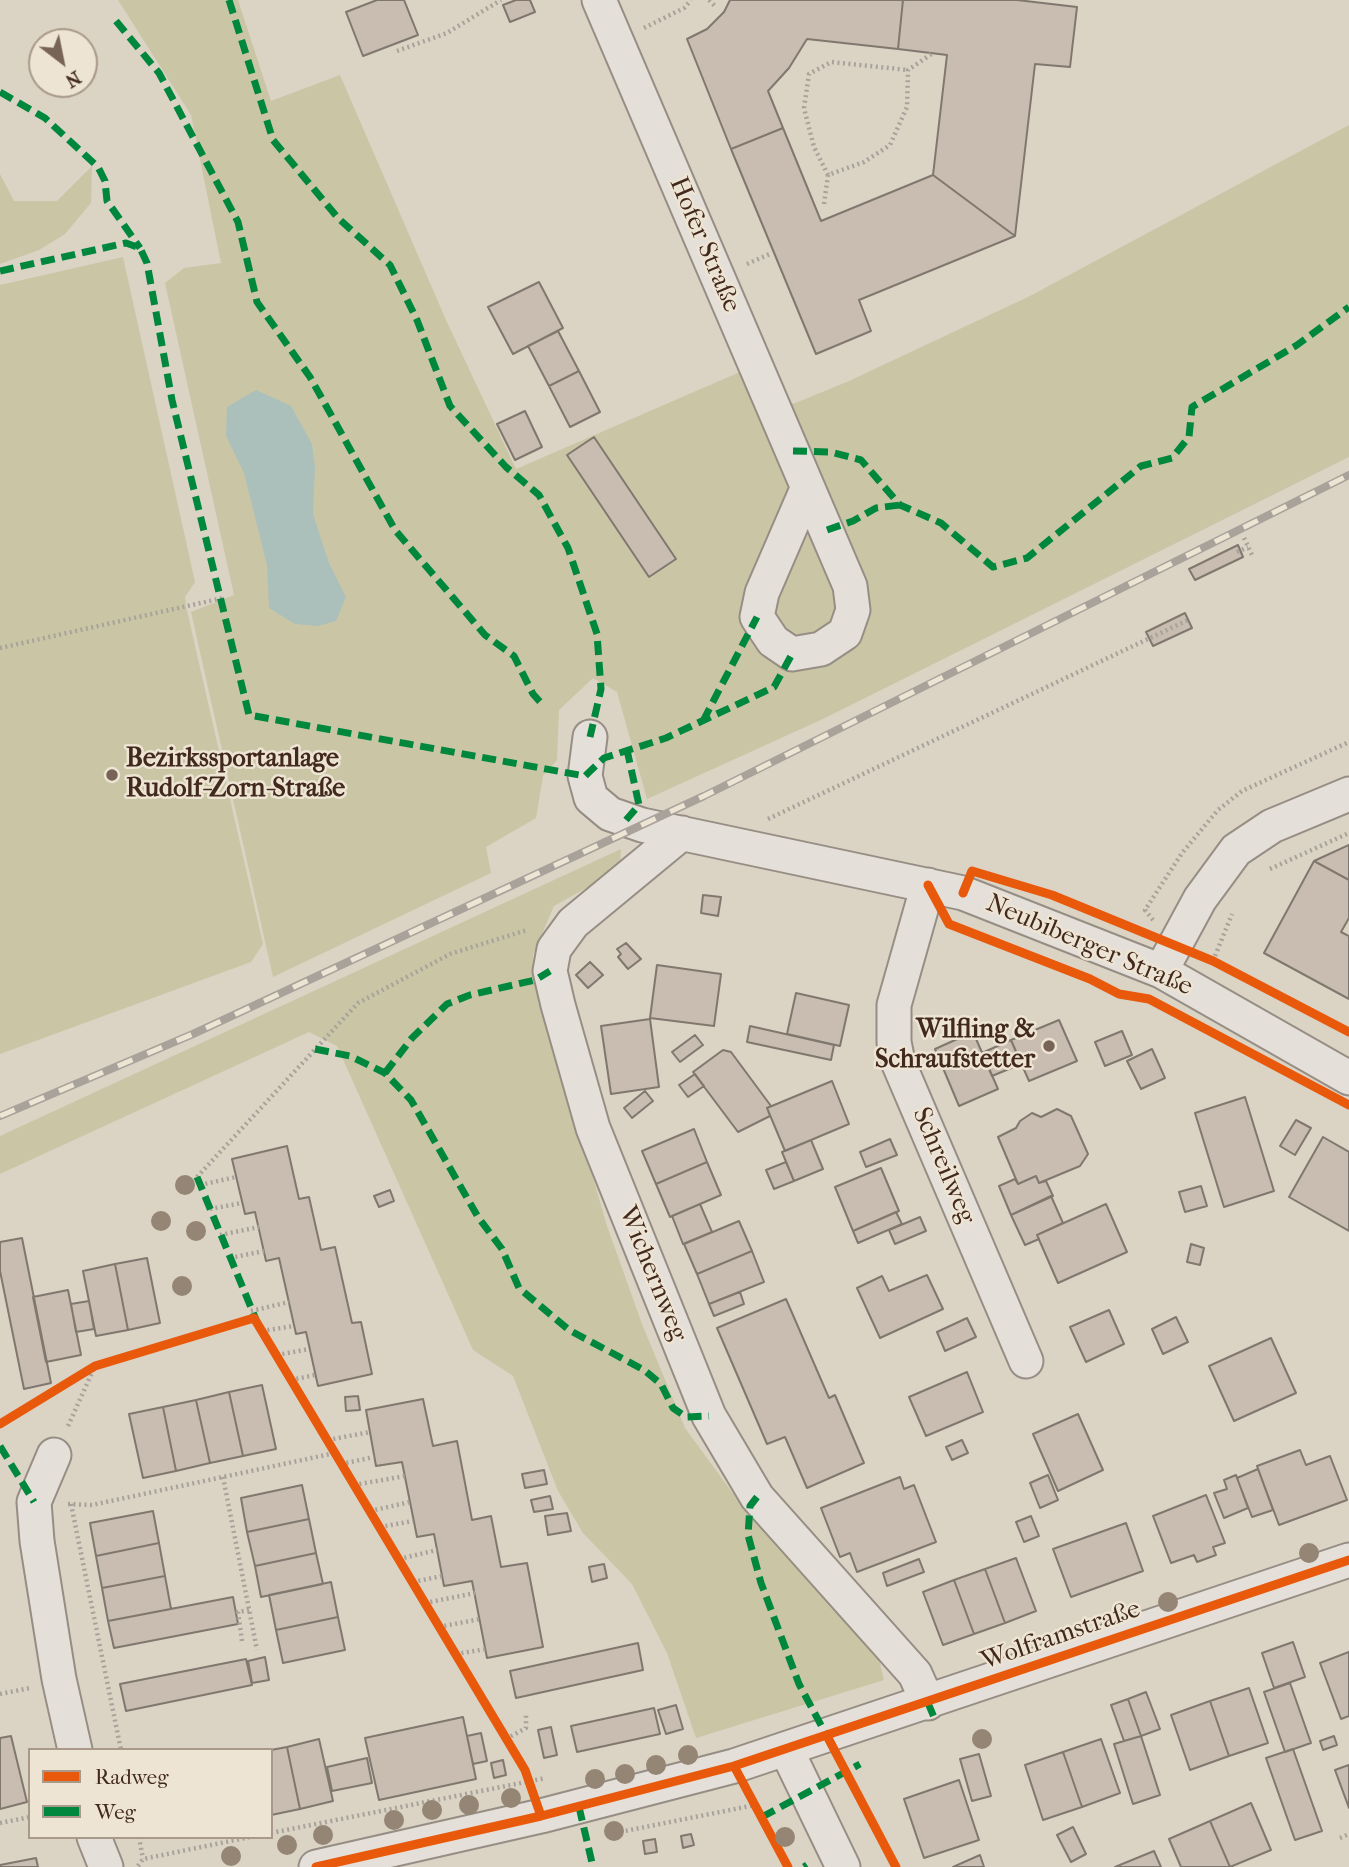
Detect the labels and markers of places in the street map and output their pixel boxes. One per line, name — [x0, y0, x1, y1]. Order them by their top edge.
place label: Bezirkssportanlage Rudolf-Zorn-Straße — [126, 744, 345, 806]
marker: Bezirkssportanlage Rudolf-Zorn-Straße — [104, 767, 120, 783]
place label: Wilfling & Schraufstetter — [875, 1015, 1035, 1076]
marker: Wilfling & Schraufstetter — [1041, 1038, 1057, 1054]

